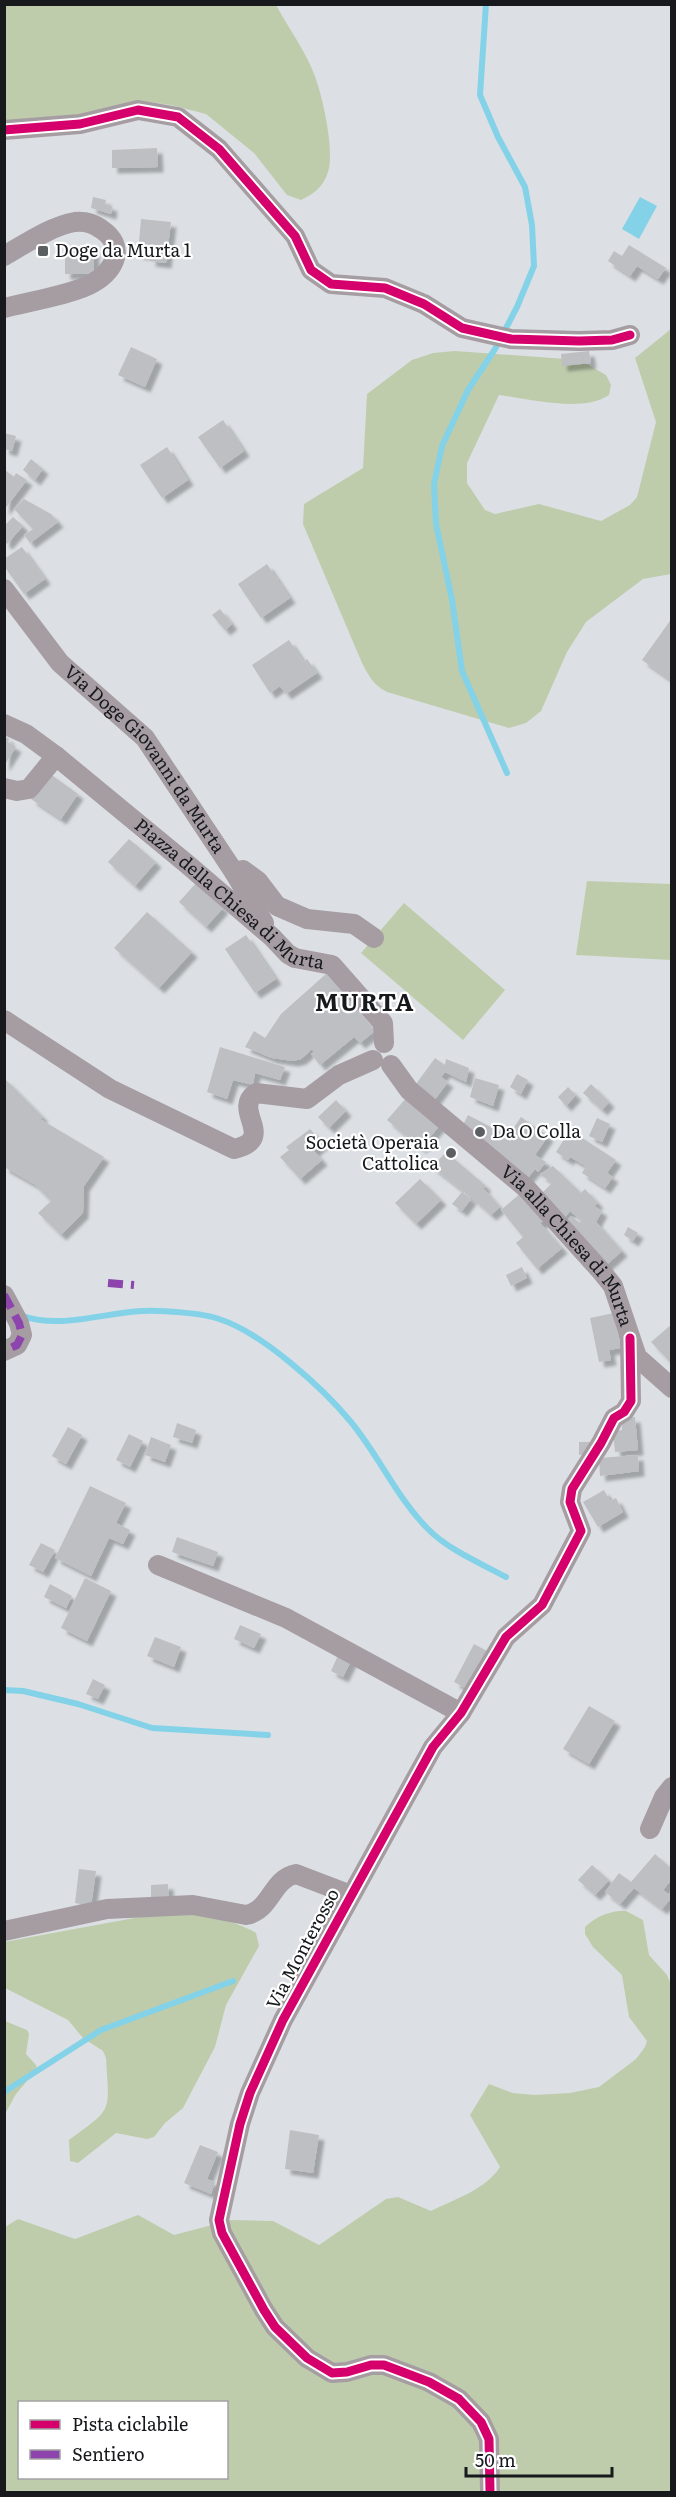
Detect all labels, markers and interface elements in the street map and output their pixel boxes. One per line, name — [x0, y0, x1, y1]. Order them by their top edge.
place label: Doge da Murta 1 — [55, 236, 191, 263]
marker: Doge da Murta 1 — [36, 244, 50, 258]
street label: Via Doge Giovanni da Murta — [59, 658, 233, 858]
street label: Piazza della Chiesa di Murta — [129, 811, 327, 975]
district label: MURTA — [315, 983, 415, 1018]
place label: Da O Colla — [492, 1117, 581, 1144]
marker: Da O Colla — [473, 1125, 487, 1139]
place label: Società Operaia Cattolica — [305, 1128, 439, 1176]
marker: Società Operaia Cattolica — [444, 1146, 458, 1160]
street label: Via alla Chiesa di Murta — [495, 1157, 641, 1330]
street label: Via Monterosso — [258, 1883, 345, 2014]
legend — [18, 2401, 228, 2479]
text: Pista ciclabile — [72, 2410, 188, 2437]
text: Sentiero — [72, 2440, 145, 2467]
scale bar — [466, 2440, 612, 2478]
text: 50 m — [475, 2446, 516, 2473]

